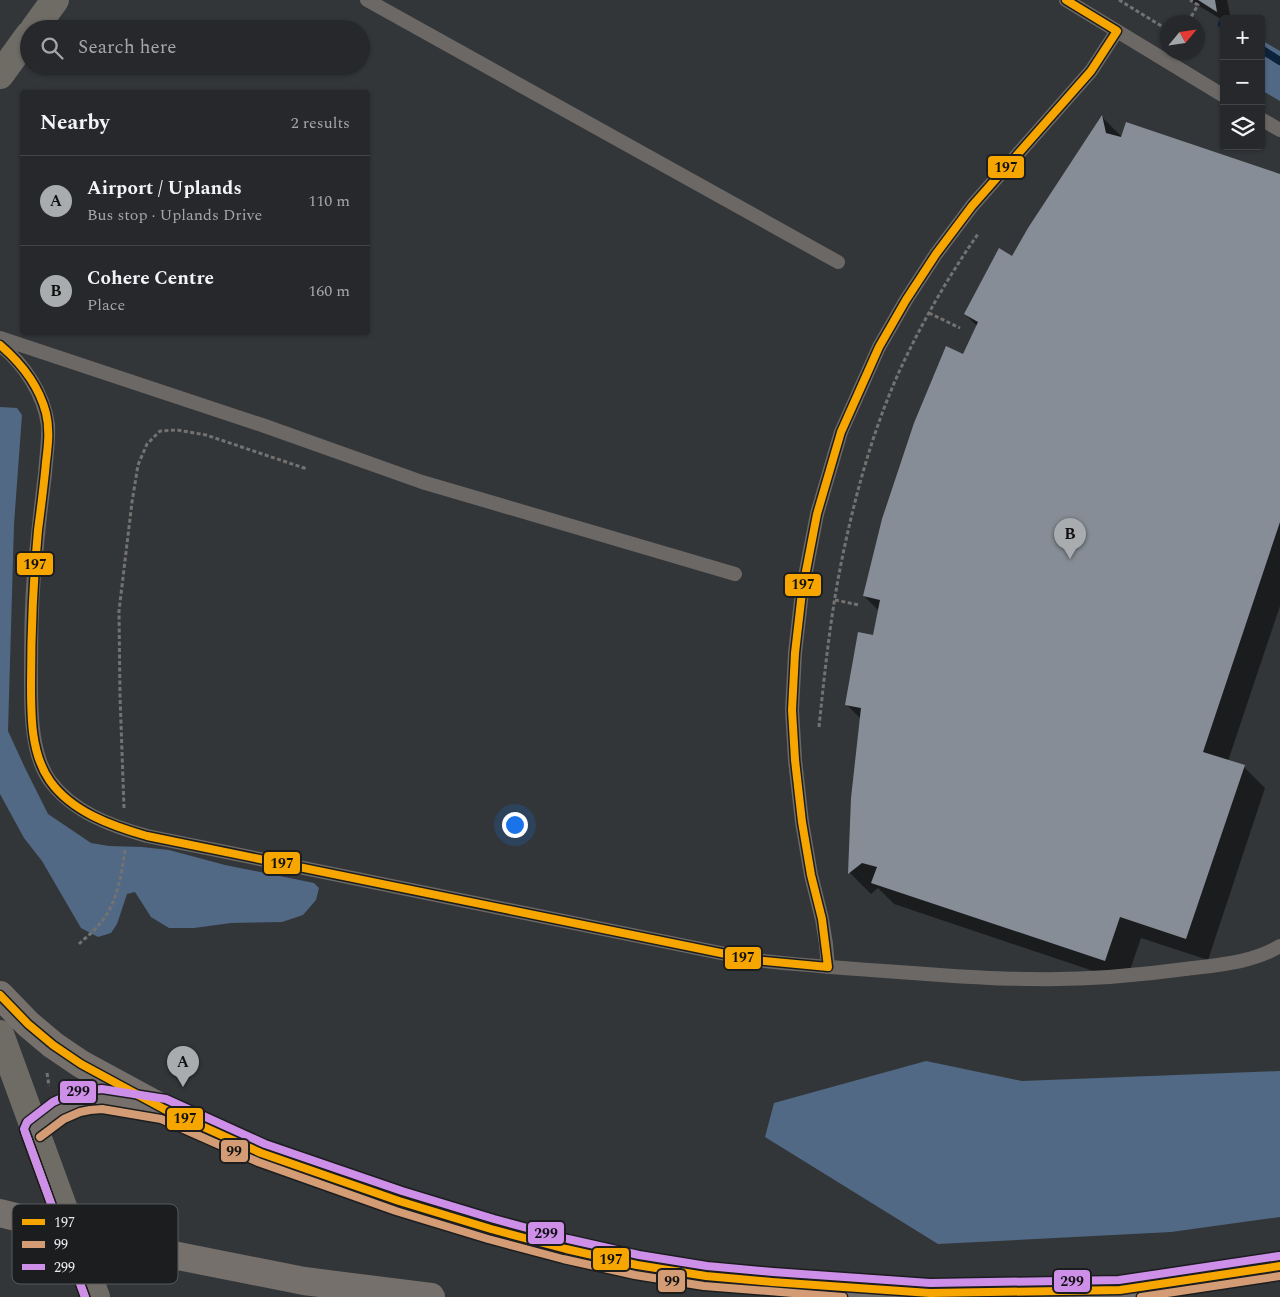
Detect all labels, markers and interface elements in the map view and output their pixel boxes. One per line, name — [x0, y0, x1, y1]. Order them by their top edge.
north arrow — [1160, 15, 1205, 60]
map controls — [1220, 15, 1265, 150]
button: + — [1220, 15, 1265, 60]
search box — [20, 20, 370, 75]
text: Search here — [78, 33, 177, 62]
icon: search — [38, 34, 66, 62]
button: − — [1220, 60, 1265, 105]
button: layers — [1220, 105, 1265, 150]
text: Nearby — [40, 107, 110, 139]
text: 2 results — [291, 111, 350, 135]
line badge: 197 — [987, 155, 1025, 179]
text: 197 — [994, 157, 1018, 178]
text: Airport / Uplands — [87, 174, 242, 203]
text: A — [50, 189, 62, 213]
text: 110 m — [308, 189, 350, 213]
text: Bus stop · Uplands Drive — [87, 203, 262, 227]
text: Cohere Centre — [87, 264, 214, 293]
text: B — [50, 279, 62, 303]
text: 160 m — [308, 279, 350, 303]
text: Place — [87, 293, 125, 317]
pin: B — [1054, 518, 1086, 559]
line badge: 197 — [16, 552, 54, 576]
text: 197 — [23, 554, 47, 575]
line badge: 197 — [784, 573, 822, 597]
text: 197 — [791, 574, 815, 595]
your location — [502, 812, 528, 838]
line badge: 197 — [263, 851, 301, 875]
text: 197 — [270, 853, 294, 874]
line badge: 197 — [724, 946, 762, 970]
text: 197 — [731, 947, 755, 968]
pin: A — [167, 1046, 199, 1087]
line badge: 299 — [59, 1080, 97, 1104]
text: 299 — [66, 1081, 90, 1102]
line badge: 197 — [166, 1107, 204, 1131]
text: 197 — [173, 1108, 197, 1129]
line badge: 99 — [220, 1139, 249, 1163]
text: 99 — [226, 1141, 242, 1162]
legend — [12, 1204, 178, 1284]
text: 197 — [54, 1212, 75, 1233]
line badge: 299 — [527, 1221, 565, 1245]
text: 299 — [534, 1223, 558, 1244]
text: 99 — [54, 1234, 68, 1255]
line badge: 197 — [592, 1247, 630, 1271]
text: 197 — [599, 1249, 623, 1270]
text: 299 — [54, 1257, 75, 1278]
line badge: 99 — [657, 1269, 686, 1293]
line badge: 299 — [1053, 1269, 1091, 1293]
text: 99 — [664, 1271, 680, 1292]
text: 299 — [1060, 1271, 1084, 1292]

